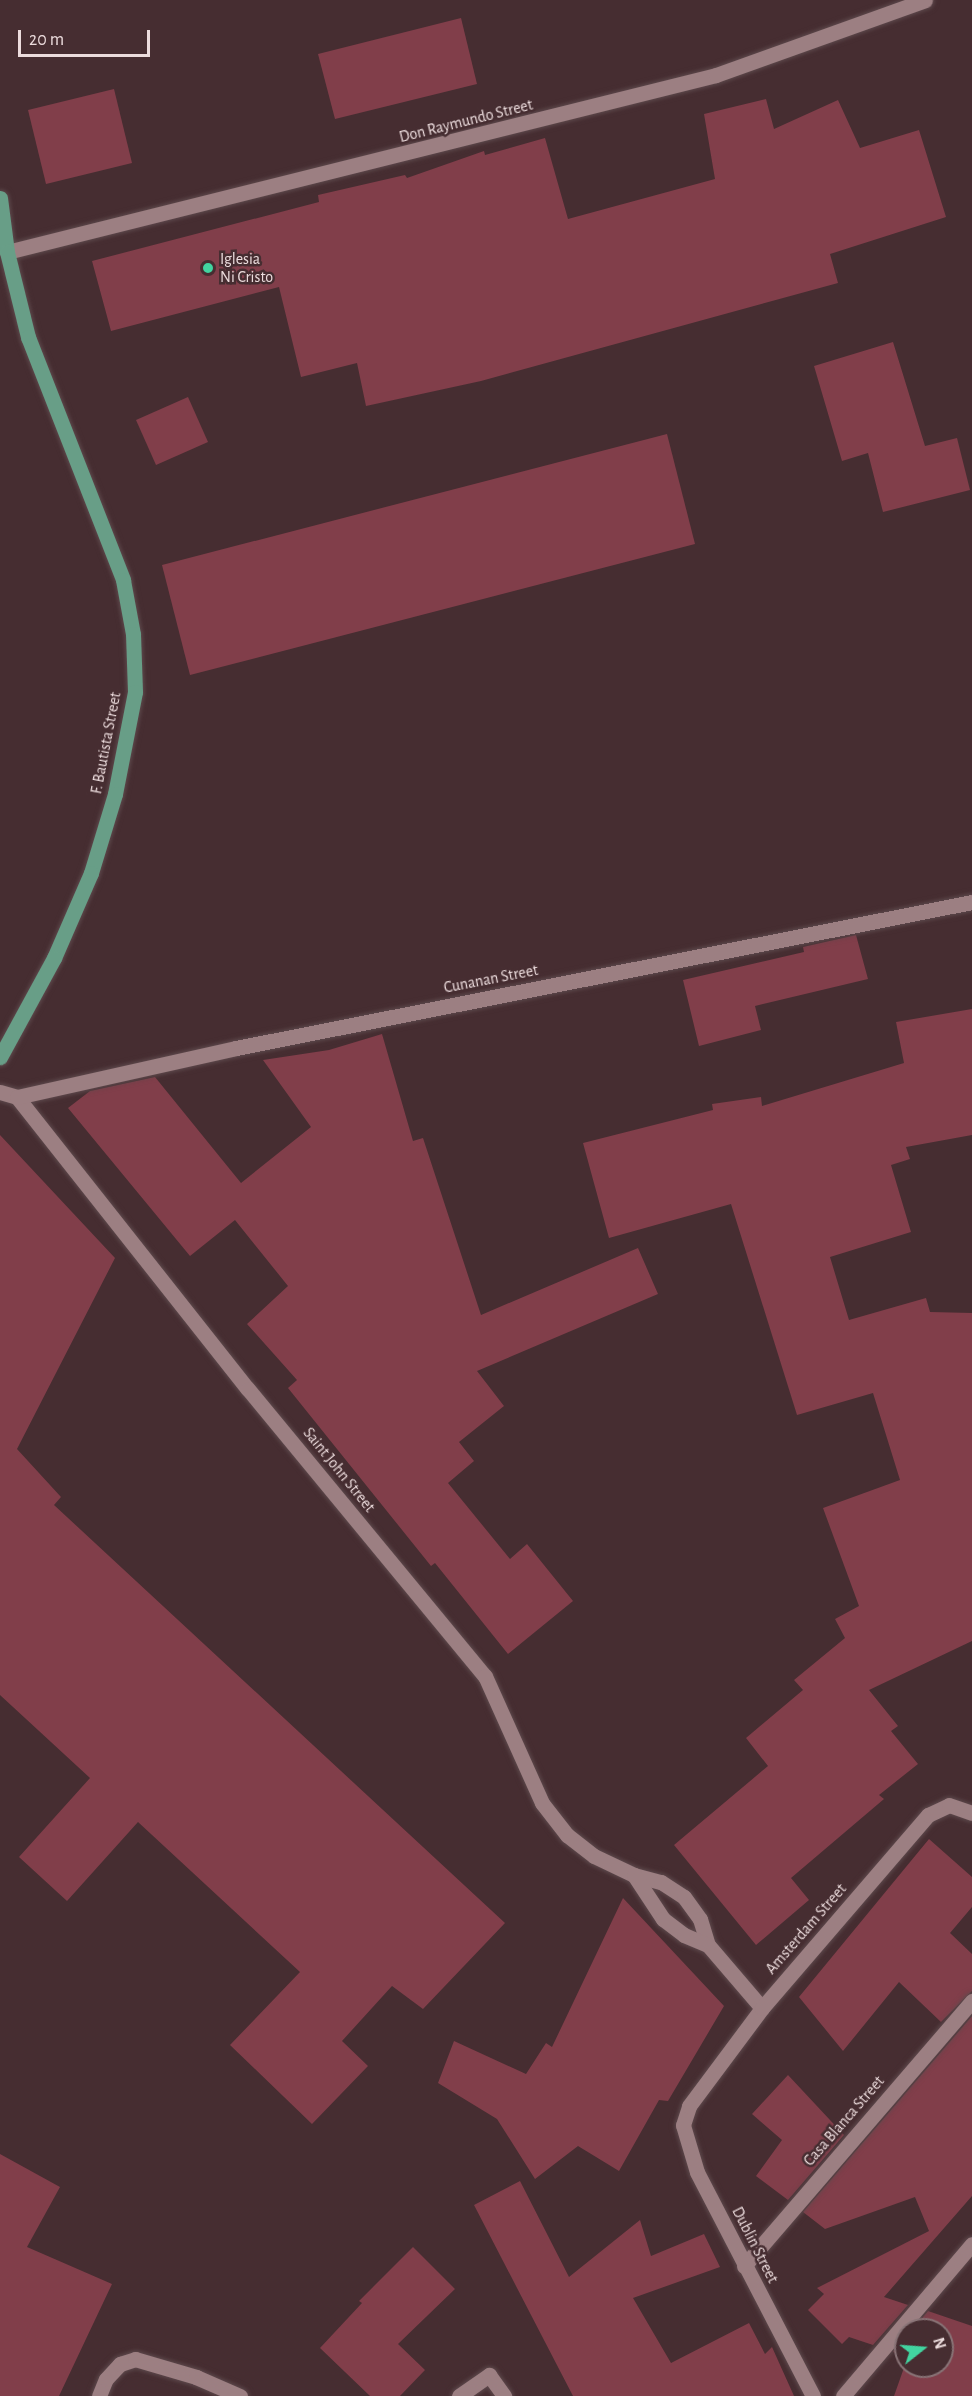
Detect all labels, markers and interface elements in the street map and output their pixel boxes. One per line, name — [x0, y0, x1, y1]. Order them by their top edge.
scale bar — [21, 18, 153, 56]
text: 20 m — [29, 31, 64, 49]
street label: Don Raymundo Street — [397, 95, 535, 147]
place label: Iglesia Ni Cristo — [220, 249, 273, 287]
marker: Iglesia Ni Cristo — [201, 261, 215, 275]
street label: F. Bautista Street — [87, 690, 125, 796]
street label: Cunanan Street — [442, 960, 540, 998]
street label: Saint John Street — [299, 1424, 379, 1516]
street label: Amsterdam Street — [761, 1880, 851, 1978]
street label: Casa Blanca Street — [800, 2072, 888, 2170]
street label: Dublin Street — [728, 2204, 782, 2286]
north arrow — [894, 2318, 954, 2378]
text: N — [930, 2336, 949, 2351]

